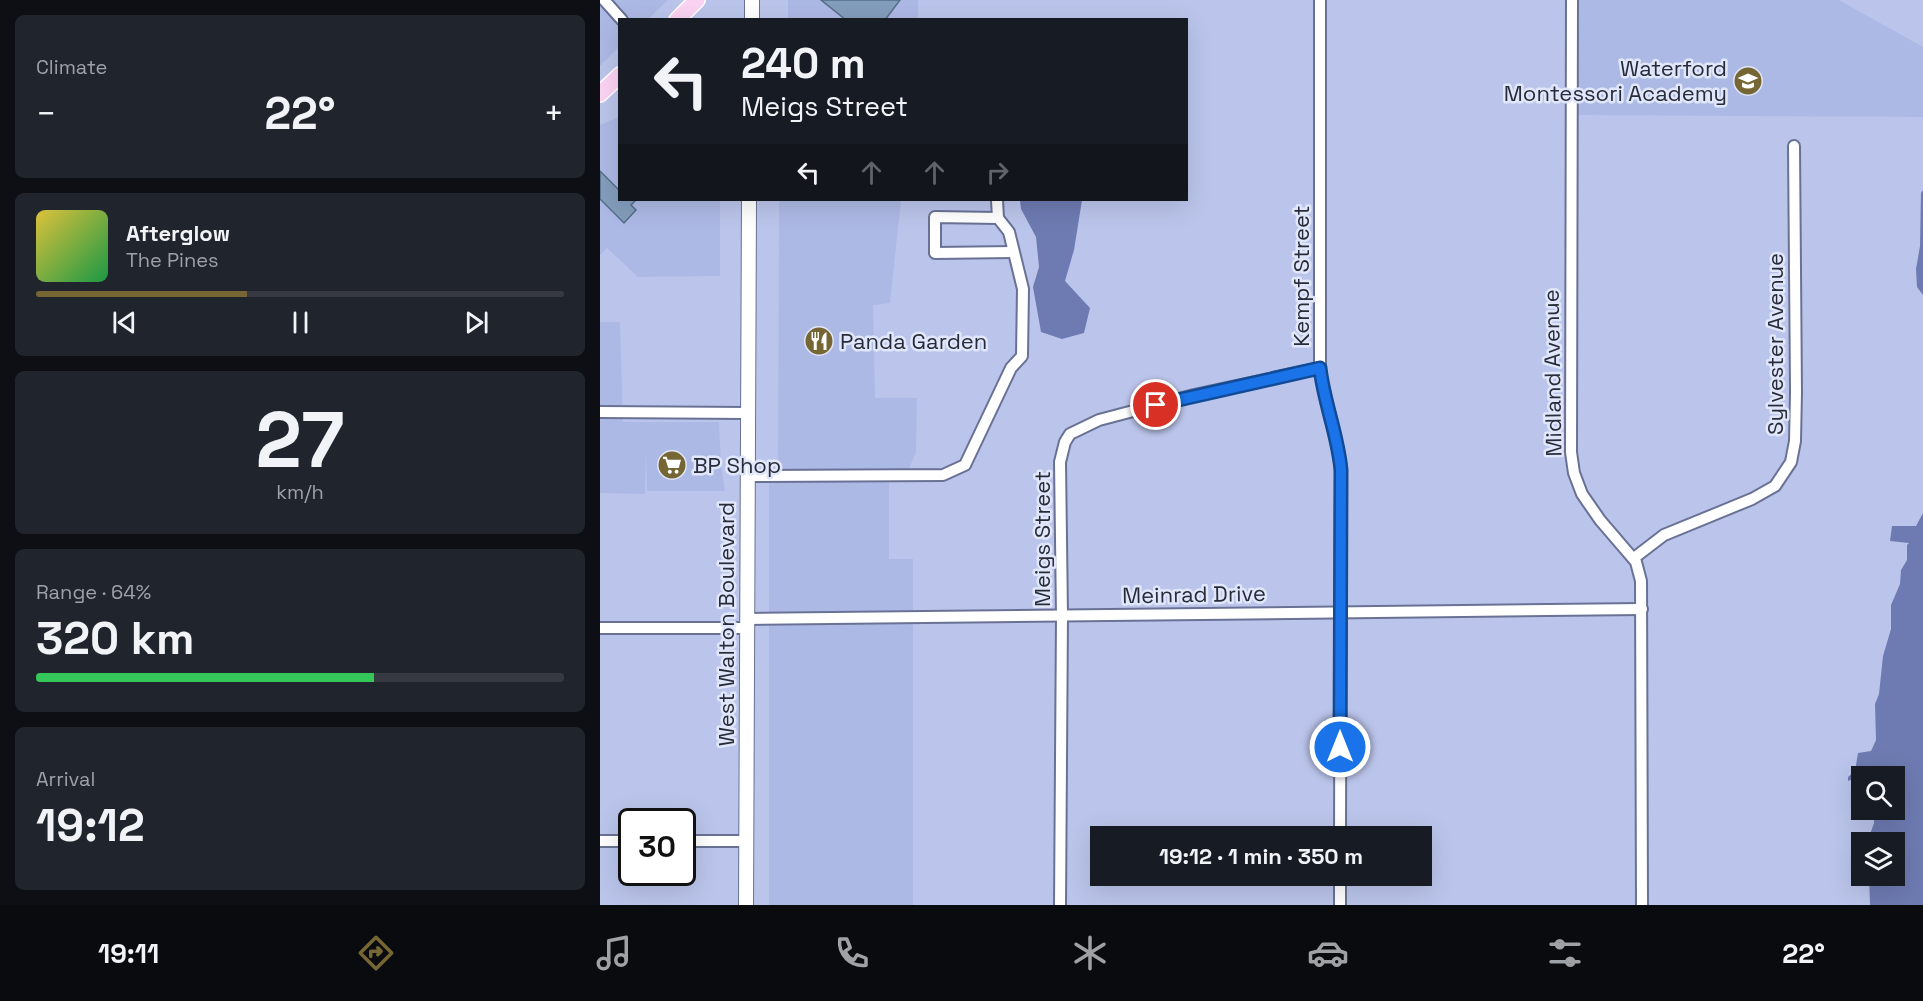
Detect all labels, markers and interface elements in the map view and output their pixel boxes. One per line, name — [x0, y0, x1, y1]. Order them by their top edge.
text: 240 m — [741, 37, 866, 90]
icon: left — [642, 42, 720, 120]
text: Climate — [36, 54, 107, 80]
place label: Waterford Montessori Academy — [1504, 54, 1727, 107]
school or university icon: Waterford Montessori Academy — [1732, 65, 1764, 97]
text: 22° — [264, 85, 336, 142]
text: Meigs Street — [741, 89, 908, 124]
text: − — [36, 93, 56, 135]
text: + — [544, 93, 564, 135]
icon: left — [792, 156, 825, 189]
icon: ahead — [855, 156, 888, 189]
icon: ahead — [918, 156, 951, 189]
icon: right — [981, 156, 1014, 189]
street label: Kempf Street — [1287, 205, 1315, 347]
text: Afterglow — [126, 219, 230, 247]
text: The Pines — [126, 247, 219, 273]
street label: Sylvester Avenue — [1761, 253, 1789, 435]
street label: Midland Avenue — [1537, 289, 1567, 457]
icon: previous — [108, 306, 141, 339]
icon: pause — [284, 306, 317, 339]
icon: next — [460, 306, 493, 339]
restaurant icon: Panda Garden — [803, 325, 835, 357]
place label: Panda Garden — [840, 327, 987, 355]
pin — [1130, 379, 1181, 430]
icon: arrive — [1139, 388, 1172, 421]
text: 27 — [256, 390, 344, 490]
supermarket icon: BP Shop — [656, 449, 688, 481]
place label: BP Shop — [693, 451, 781, 479]
street label: Meigs Street — [1028, 471, 1056, 607]
text: km/h — [276, 479, 324, 505]
street label: West Walton Boulevard — [712, 502, 740, 746]
text: Range · 64% — [36, 579, 151, 605]
street label: Meinrad Drive — [1122, 579, 1266, 609]
text: 320 km — [36, 610, 195, 667]
position arrow — [1308, 715, 1372, 779]
text: Arrival — [36, 766, 95, 792]
map controls — [1851, 766, 1905, 886]
button: search — [1851, 766, 1905, 820]
text: 19:12 — [36, 797, 145, 854]
speed limit sign: 30 — [618, 808, 696, 886]
button: layers — [1851, 832, 1905, 886]
text: 19:12 · 1 min · 350 m — [1159, 842, 1363, 870]
icon: directions — [355, 932, 397, 974]
icon: music — [593, 932, 635, 974]
icon: phone — [831, 932, 873, 974]
icon: climate — [1069, 932, 1111, 974]
icon: car — [1307, 932, 1349, 974]
icon: filters — [1544, 932, 1586, 974]
text: 19:11 — [98, 936, 159, 971]
text: 22° — [1782, 936, 1825, 971]

